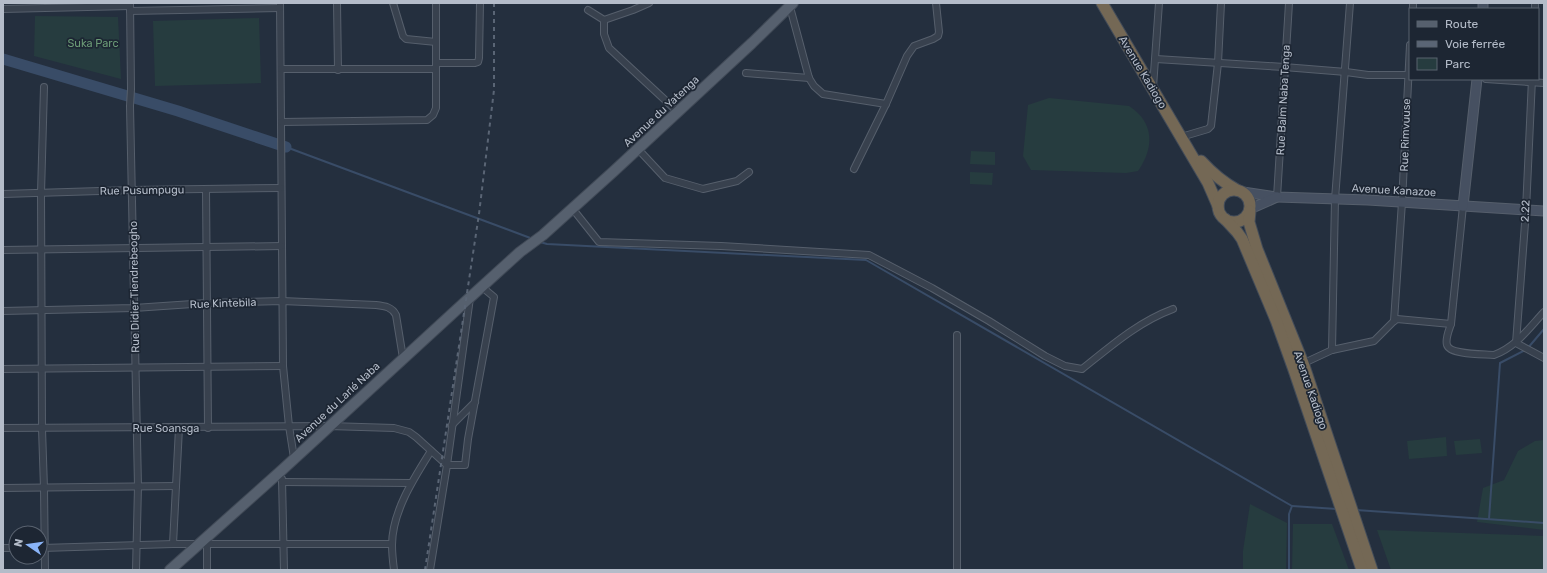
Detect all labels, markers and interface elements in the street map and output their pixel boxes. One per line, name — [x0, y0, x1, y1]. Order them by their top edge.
legend — [1409, 8, 1539, 80]
text: Route — [1445, 17, 1479, 31]
street label: Avenue Kadiogo — [1116, 34, 1169, 111]
park label: Suka Parc — [68, 37, 118, 50]
text: Voie ferrée — [1445, 37, 1505, 51]
street label: Rue Balm Naba Tenga — [1274, 44, 1293, 156]
text: Parc — [1445, 57, 1471, 71]
street label: Avenue du Yatenga — [621, 73, 702, 150]
street label: Rue Rimvuuse — [1398, 98, 1413, 172]
street label: Avenue Kanazoe — [1351, 182, 1437, 199]
street label: Rue Pusumpugu — [100, 183, 184, 198]
street label: 2.22 — [1518, 200, 1533, 222]
street label: Rue Didier Tiendrebeogho — [127, 221, 142, 353]
street label: Rue Kintebila — [189, 296, 257, 311]
street label: Avenue Kadiogo — [1291, 349, 1330, 431]
street label: Avenue du Larlé Naba — [292, 360, 383, 445]
street label: Rue Soansga — [133, 422, 199, 435]
north arrow — [8, 525, 48, 565]
text: N — [12, 537, 26, 548]

